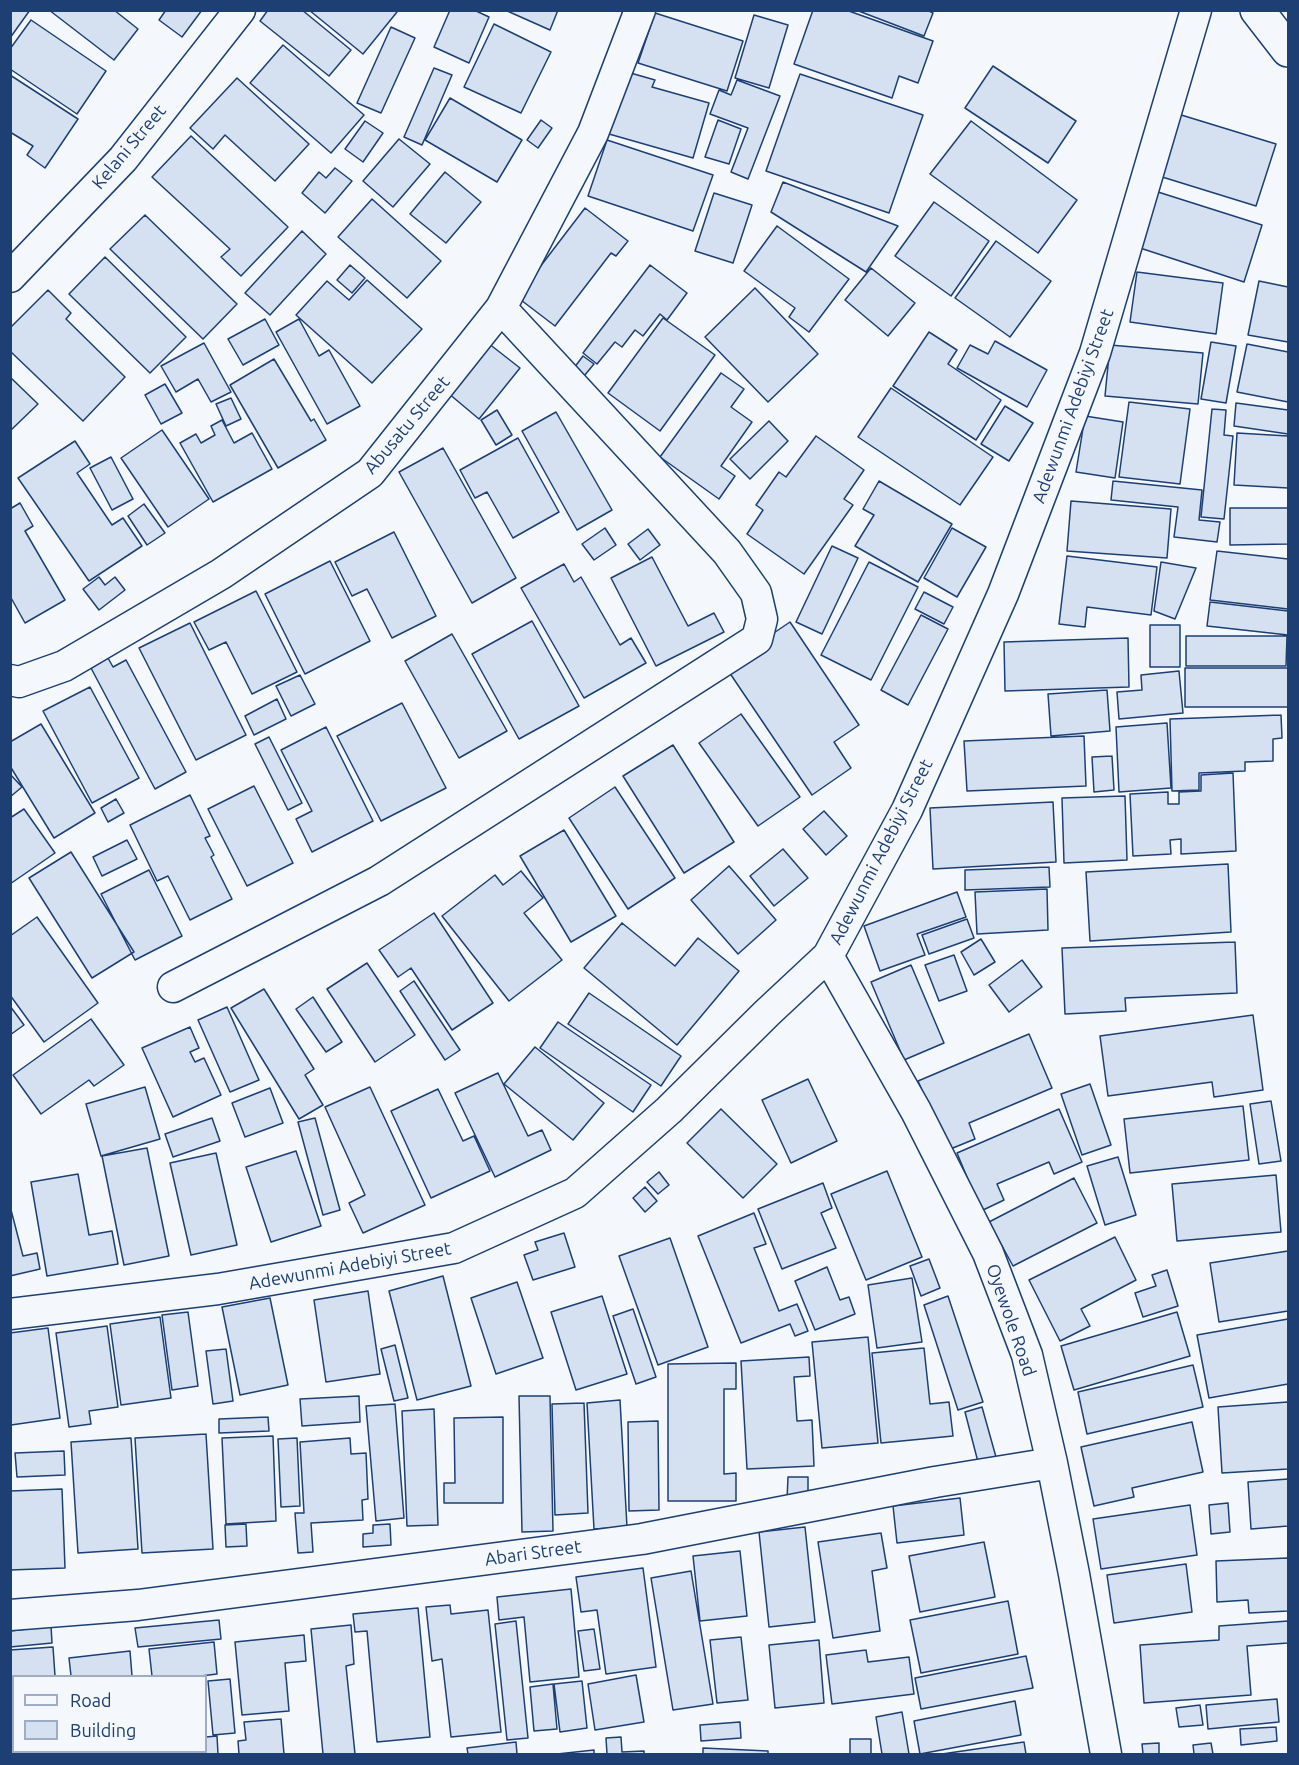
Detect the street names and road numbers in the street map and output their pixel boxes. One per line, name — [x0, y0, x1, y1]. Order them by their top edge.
street label: Kelani Street — [87, 100, 171, 194]
street label: Adewunmi Adebiyi Street — [1028, 306, 1118, 506]
street label: Abusatu Street — [360, 372, 454, 478]
street label: Adewunmi Adebiyi Street — [825, 756, 937, 948]
street label: Adewunmi Adebiyi Street — [247, 1238, 453, 1294]
street label: Oyewole Road — [982, 1261, 1040, 1379]
street label: Abari Street — [483, 1536, 583, 1570]

